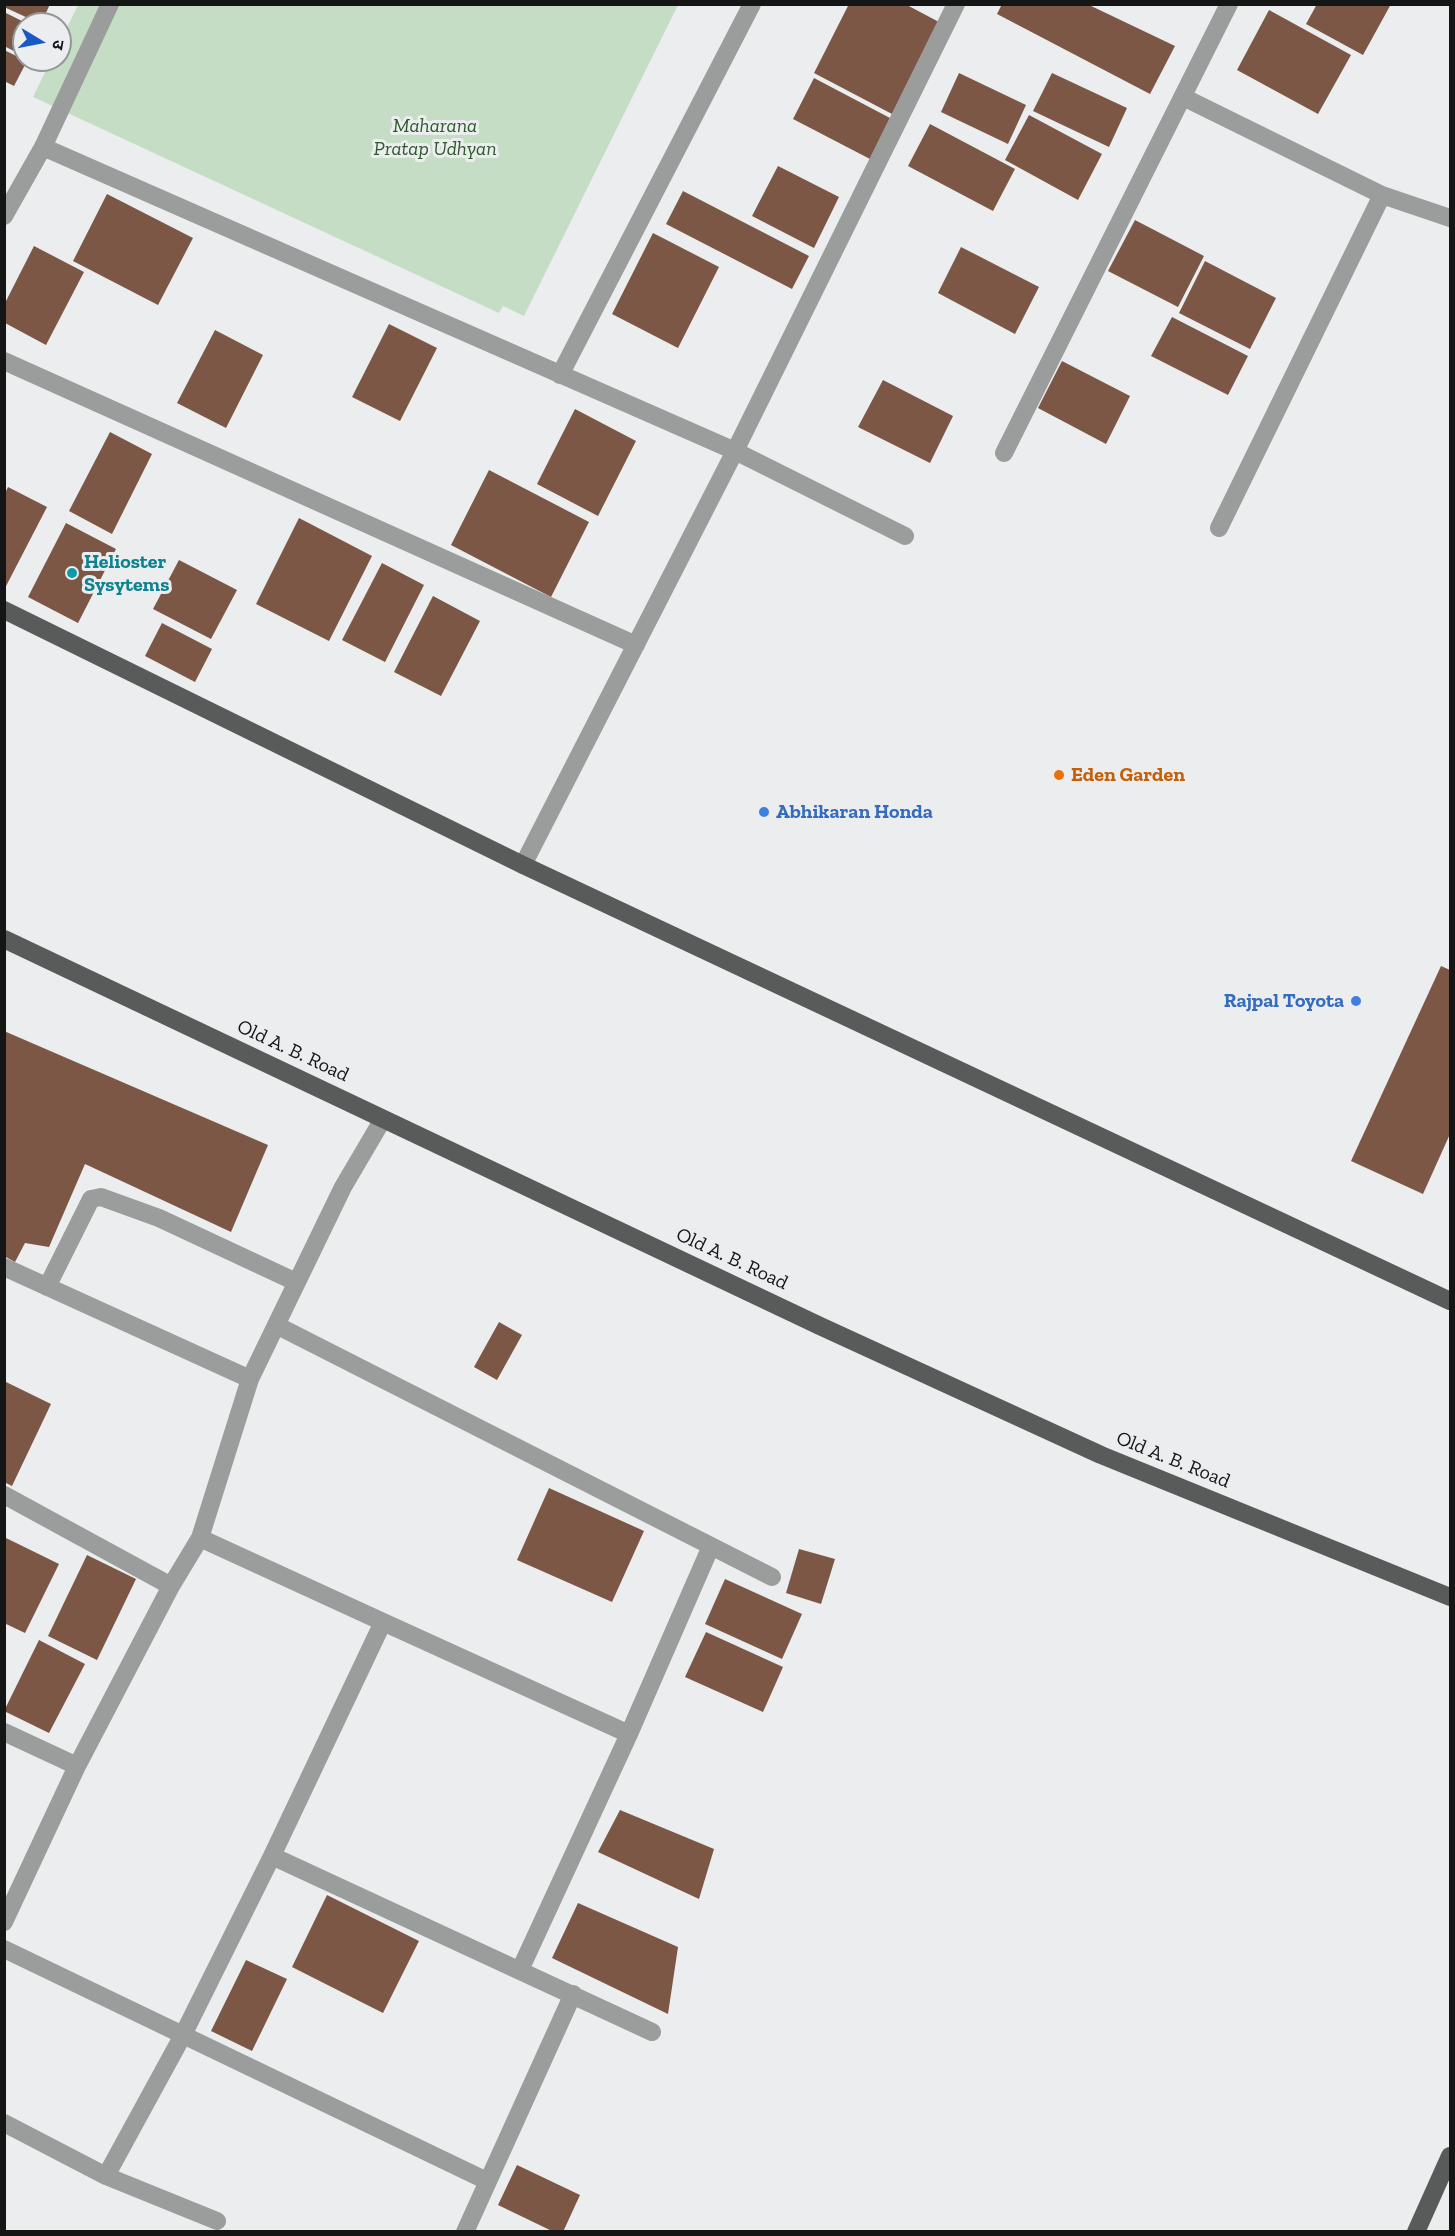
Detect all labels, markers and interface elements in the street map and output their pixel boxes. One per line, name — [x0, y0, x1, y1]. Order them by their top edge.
north arrow — [12, 12, 72, 72]
text: उ — [48, 39, 68, 51]
park label: Maharana Pratap Udhyan — [373, 114, 497, 161]
place label: Helioster Sysytems — [84, 550, 169, 597]
marker: Helioster Sysytems — [65, 566, 79, 580]
place label: Eden Garden — [1071, 763, 1185, 787]
marker: Eden Garden — [1052, 768, 1066, 782]
place label: Abhikaran Honda — [776, 800, 933, 824]
marker: Abhikaran Honda — [757, 805, 771, 819]
place label: Rajpal Toyota — [1224, 989, 1344, 1013]
marker: Rajpal Toyota — [1349, 994, 1363, 1008]
street label: Old A. B. Road — [233, 1015, 353, 1087]
street label: Old A. B. Road — [672, 1223, 792, 1295]
street label: Old A. B. Road — [1113, 1426, 1233, 1494]

